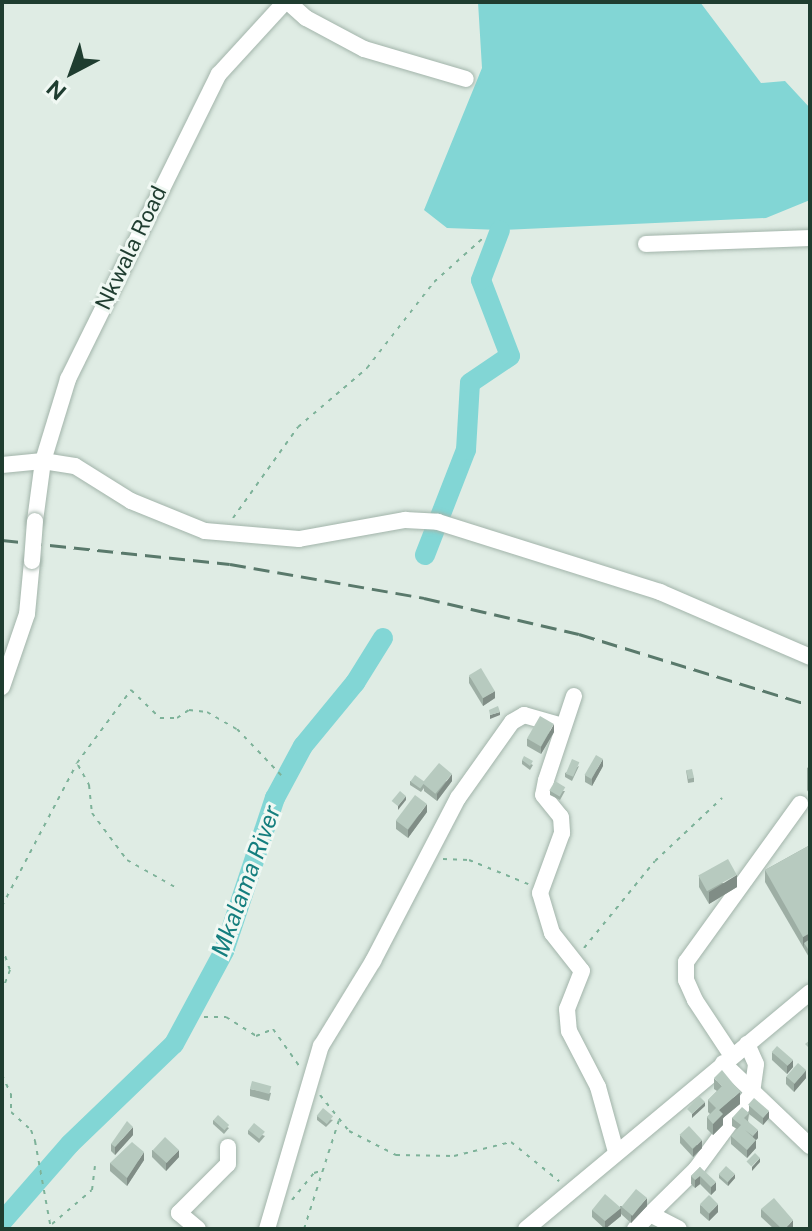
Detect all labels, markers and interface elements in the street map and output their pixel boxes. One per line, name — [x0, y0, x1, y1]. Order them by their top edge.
north arrow — [32, 32, 112, 112]
text: N — [41, 75, 71, 106]
street label: Nkwala Road — [90, 182, 172, 314]
water label: Mkalama River — [205, 801, 287, 961]

